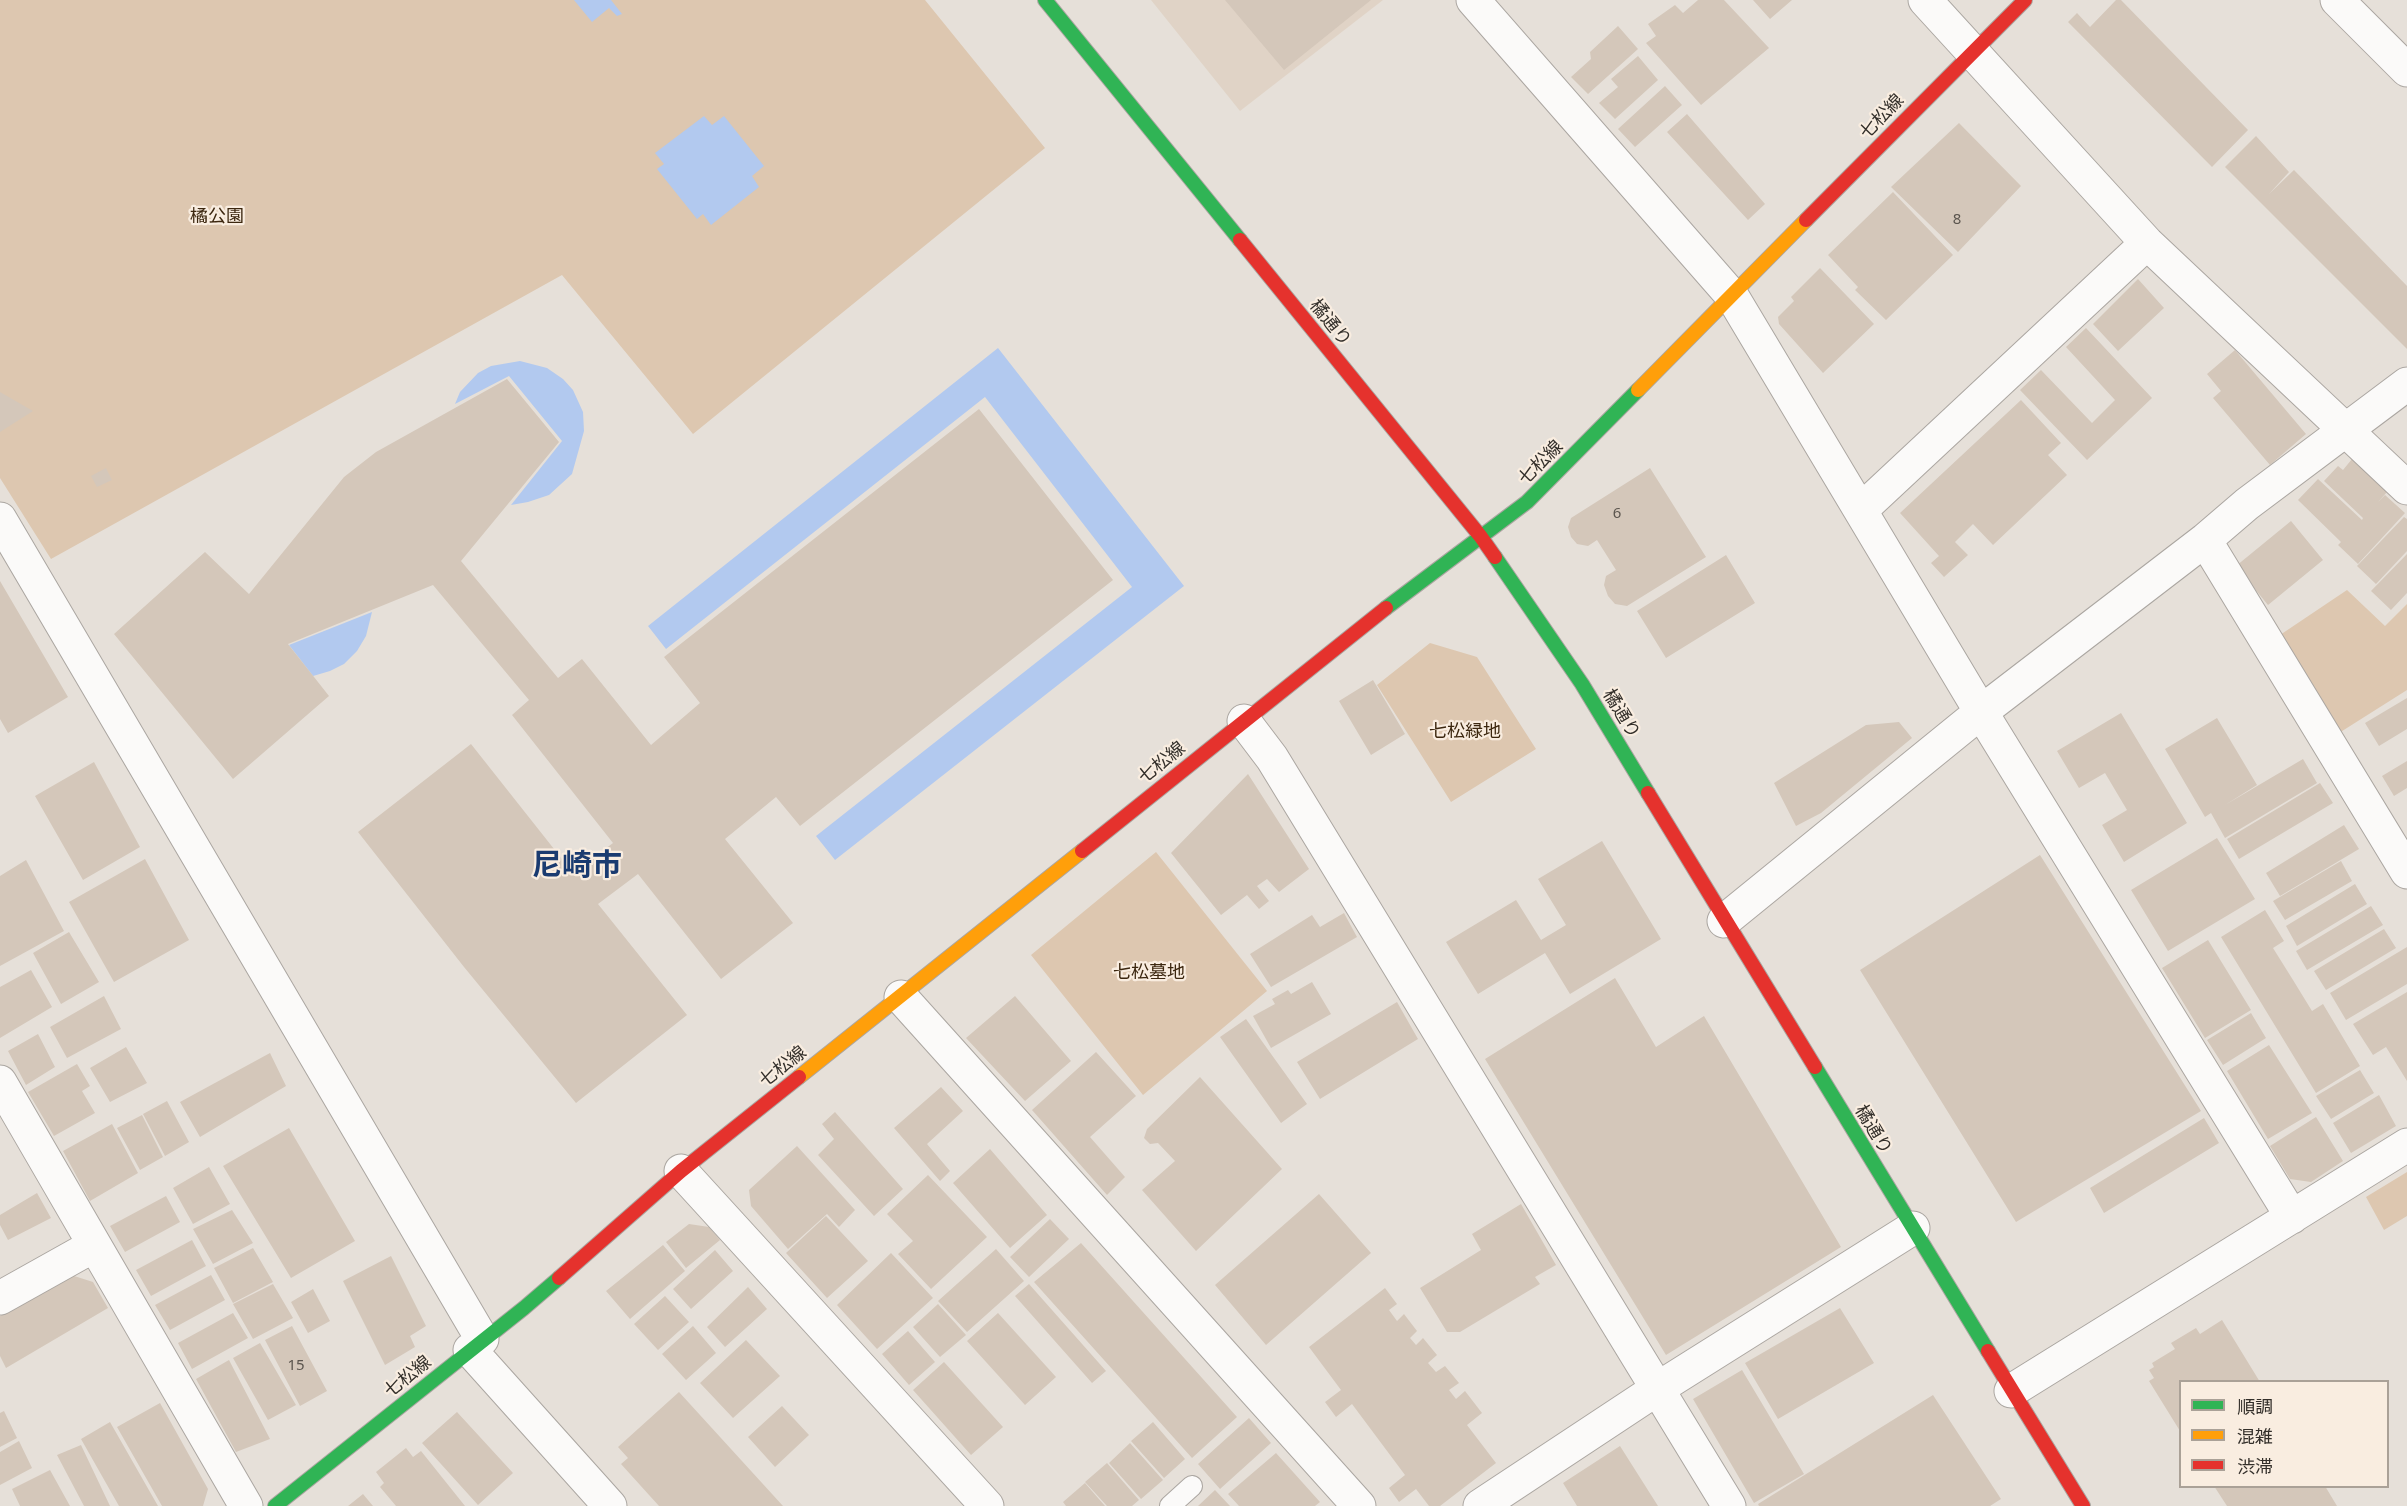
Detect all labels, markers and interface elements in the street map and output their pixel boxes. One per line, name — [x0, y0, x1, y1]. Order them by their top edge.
street label: 七松線 — [1855, 90, 1909, 144]
park label: 橘公園 — [190, 206, 244, 228]
house number: 8 — [1953, 211, 1961, 229]
street label: 橘通り — [1305, 295, 1355, 351]
street label: 七松線 — [1514, 436, 1568, 490]
house number: 6 — [1613, 505, 1621, 523]
street label: 橘通り — [1598, 685, 1644, 743]
park label: 七松緑地 — [1429, 721, 1501, 743]
street label: 七松線 — [1134, 738, 1190, 788]
district label: 尼崎市 — [532, 848, 622, 884]
park label: 七松墓地 — [1113, 962, 1185, 984]
street label: 七松線 — [755, 1042, 811, 1092]
street label: 橘通り — [1850, 1101, 1896, 1159]
street label: 七松線 — [380, 1352, 436, 1402]
house number: 15 — [287, 1357, 305, 1375]
legend — [2179, 1380, 2389, 1488]
text: 順調 — [2237, 1394, 2273, 1418]
text: 混雑 — [2237, 1424, 2273, 1448]
text: 渋滞 — [2237, 1454, 2273, 1478]

